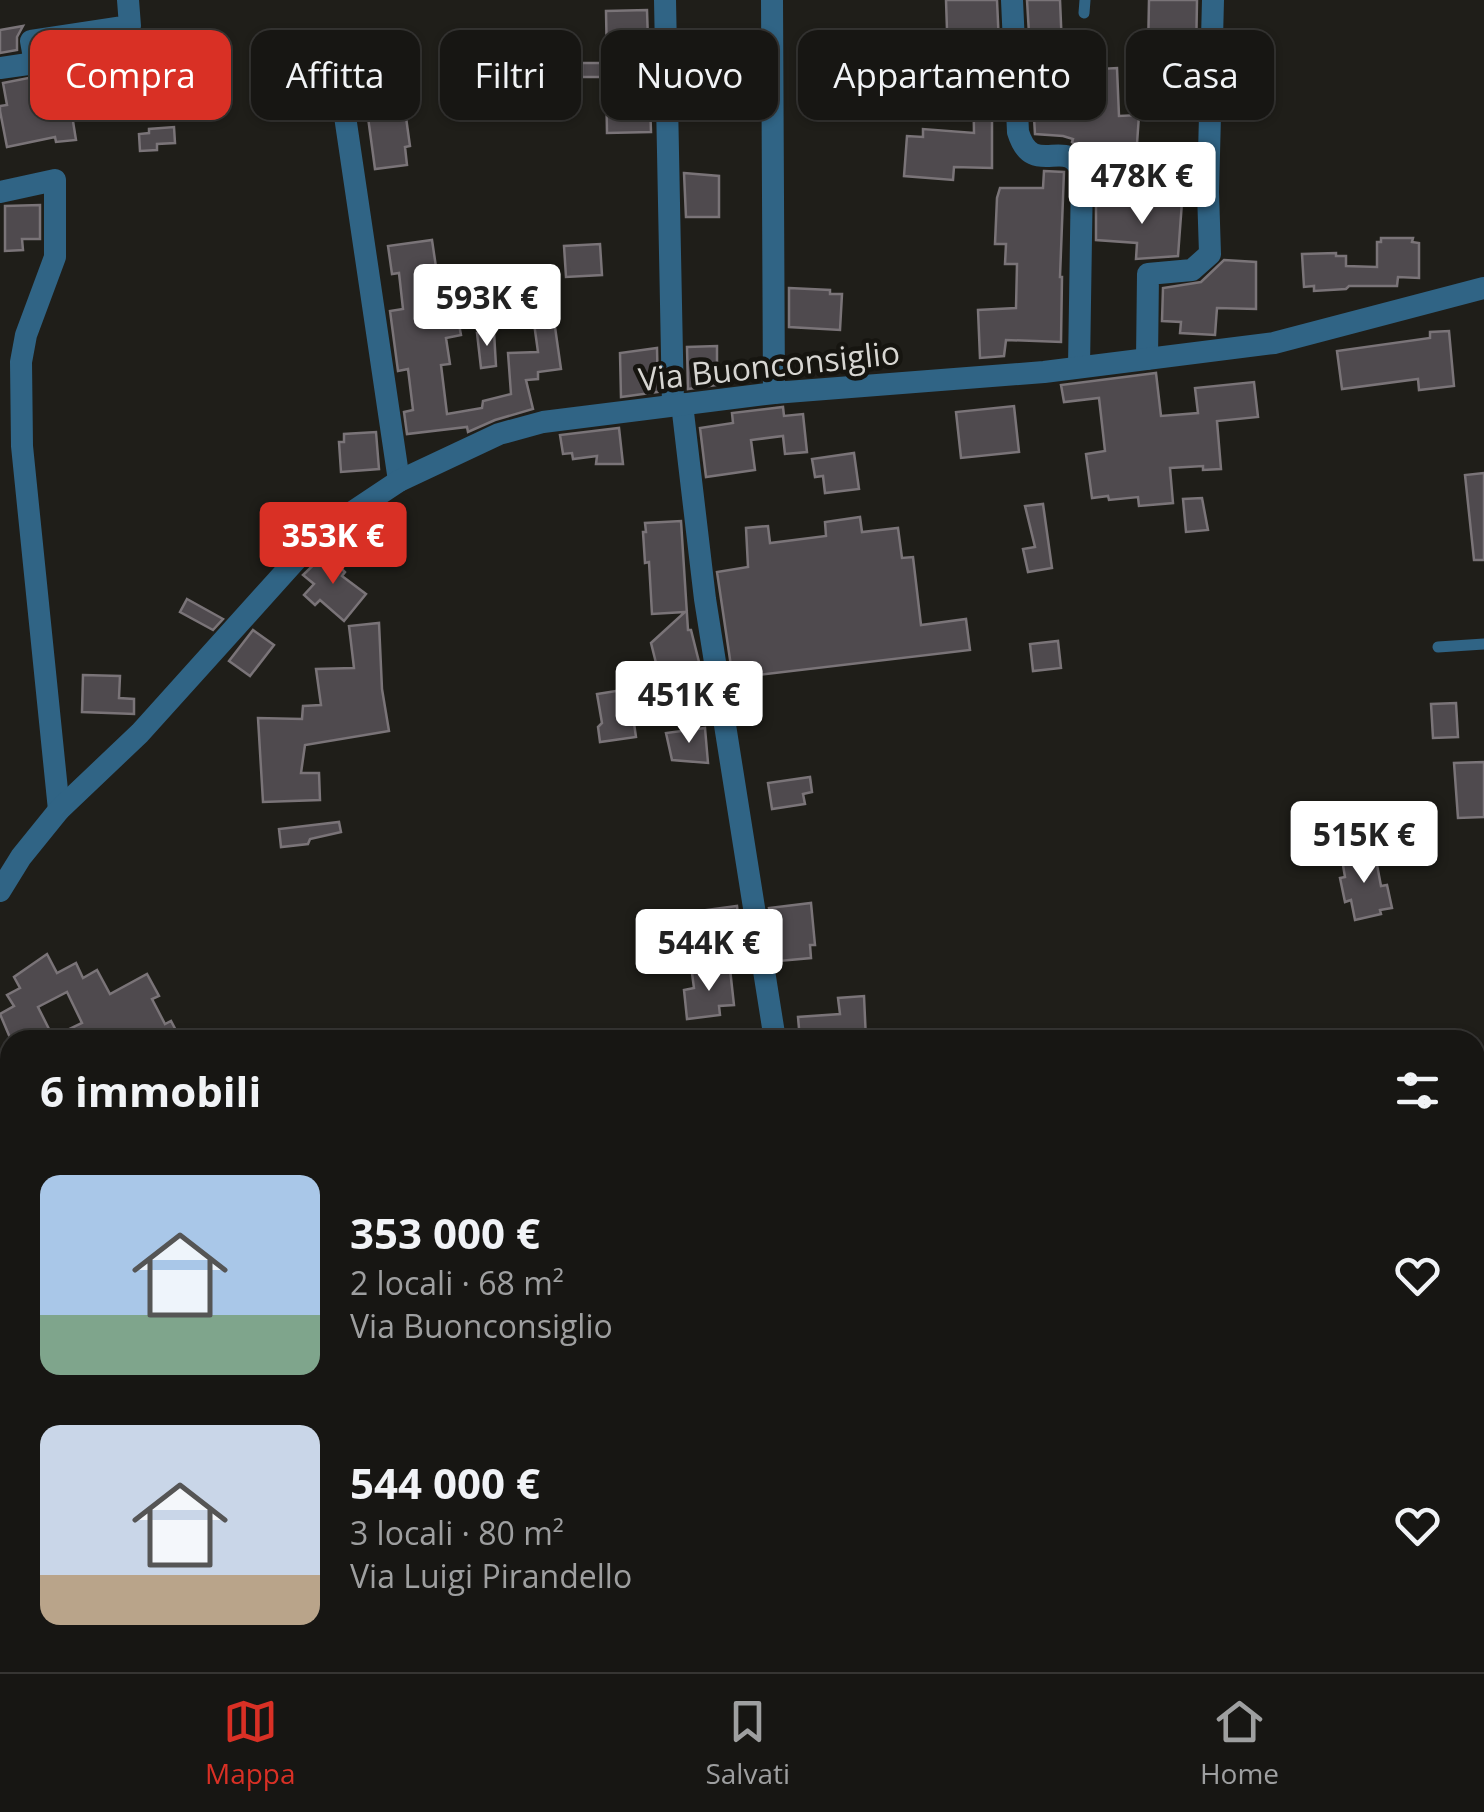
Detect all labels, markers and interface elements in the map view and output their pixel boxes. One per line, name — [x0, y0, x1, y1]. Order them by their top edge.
chip: Compra — [30, 30, 231, 120]
chip: Affitta — [251, 30, 420, 120]
chip: Filtri — [440, 30, 581, 120]
chip: Nuovo — [601, 30, 778, 120]
chip: Appartamento — [798, 30, 1106, 120]
chip: Casa — [1126, 30, 1274, 120]
pin: 478K € — [1061, 142, 1223, 227]
text: 478K € — [1091, 153, 1193, 196]
pin: 593K € — [406, 264, 568, 349]
text: 593K € — [436, 275, 538, 318]
street label: Via Buonconsiglio — [636, 330, 902, 400]
pin: 353K € — [252, 502, 414, 587]
text: 353K € — [282, 513, 384, 556]
pin: 451K € — [608, 661, 770, 746]
text: 451K € — [638, 672, 740, 715]
pin: 515K € — [1283, 801, 1445, 886]
text: 515K € — [1313, 812, 1415, 855]
pin: 544K € — [628, 909, 790, 994]
text: 544K € — [658, 920, 760, 963]
text: 6 immobili — [40, 1062, 261, 1119]
icon: filters — [1390, 1063, 1445, 1118]
text: 353 000 € — [350, 1204, 540, 1261]
icon: home — [120, 1215, 240, 1335]
icon: heart — [1390, 1248, 1445, 1303]
text: 2 locali · 68 m² — [350, 1261, 564, 1304]
text: Via Buonconsiglio — [350, 1304, 613, 1347]
text: 544 000 € — [350, 1454, 540, 1511]
icon: home — [120, 1465, 240, 1585]
icon: heart — [1390, 1498, 1445, 1553]
text: 3 locali · 80 m² — [350, 1511, 564, 1554]
text: Via Luigi Pirandello — [350, 1554, 632, 1597]
tab: Mappa — [205, 1694, 296, 1792]
tab: Salvati — [705, 1694, 790, 1792]
tab: Home — [1200, 1694, 1279, 1792]

